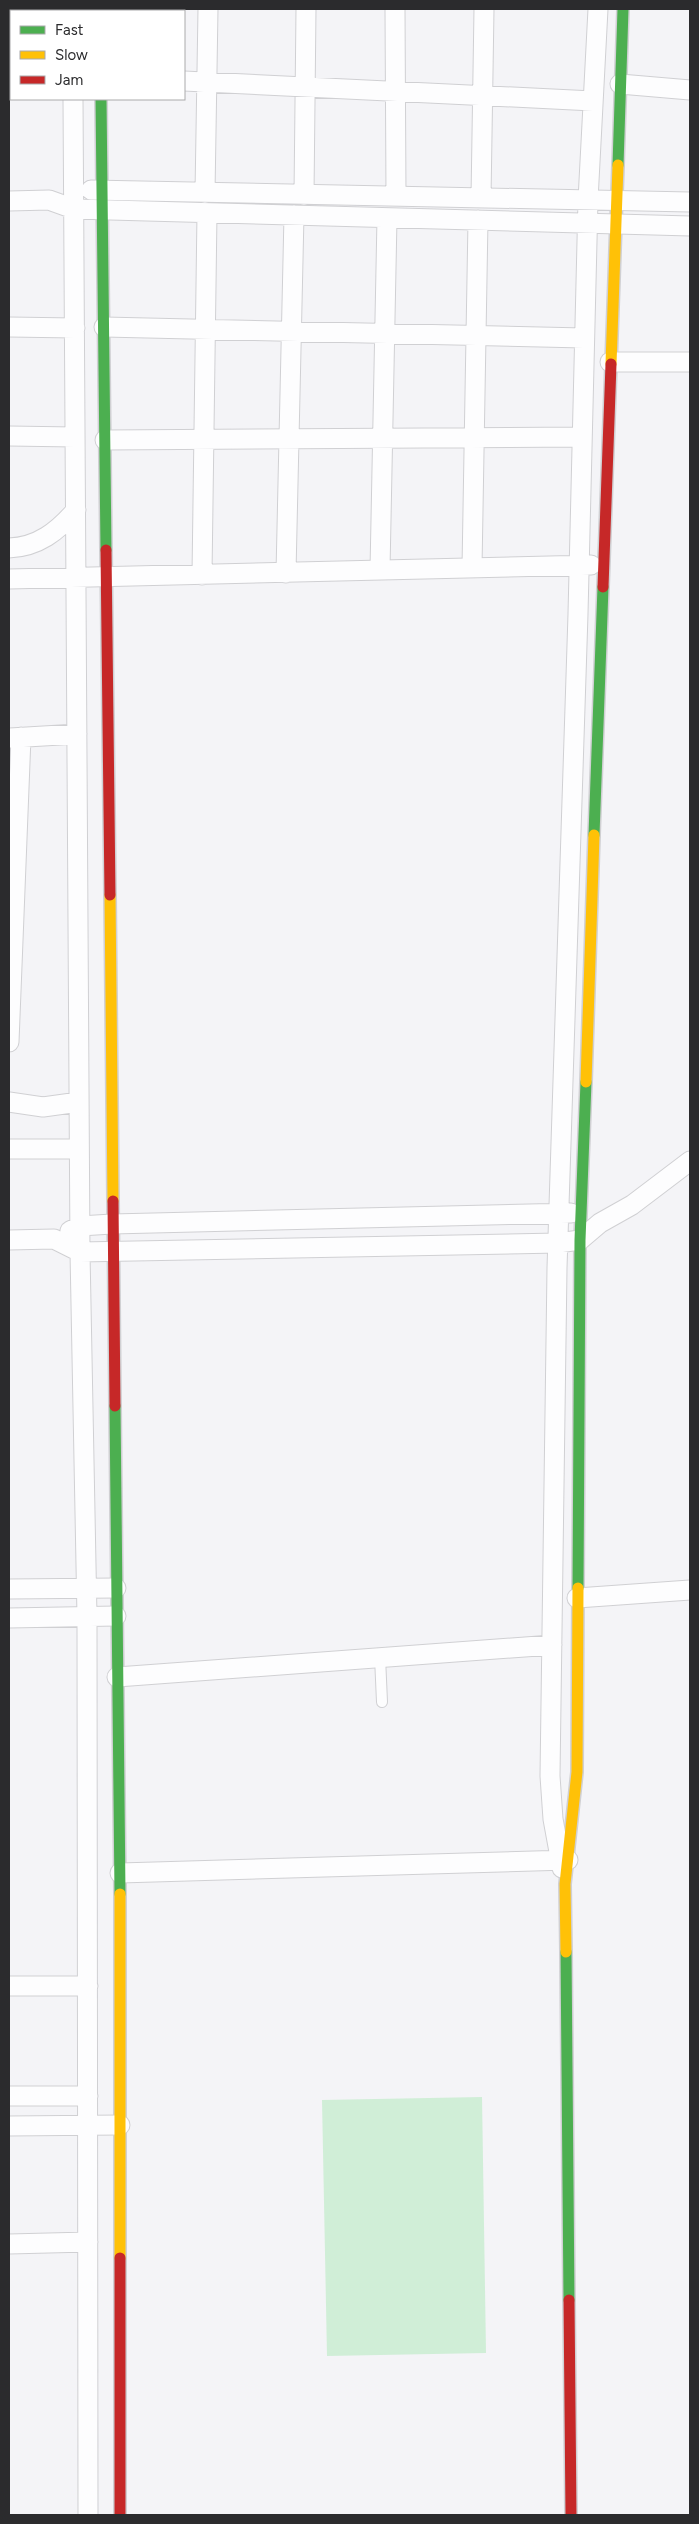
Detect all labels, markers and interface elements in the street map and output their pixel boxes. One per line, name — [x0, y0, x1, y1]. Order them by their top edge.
legend — [10, 10, 185, 100]
text: Fast — [55, 21, 84, 39]
text: Slow — [55, 46, 88, 64]
text: Jam — [55, 71, 83, 89]

